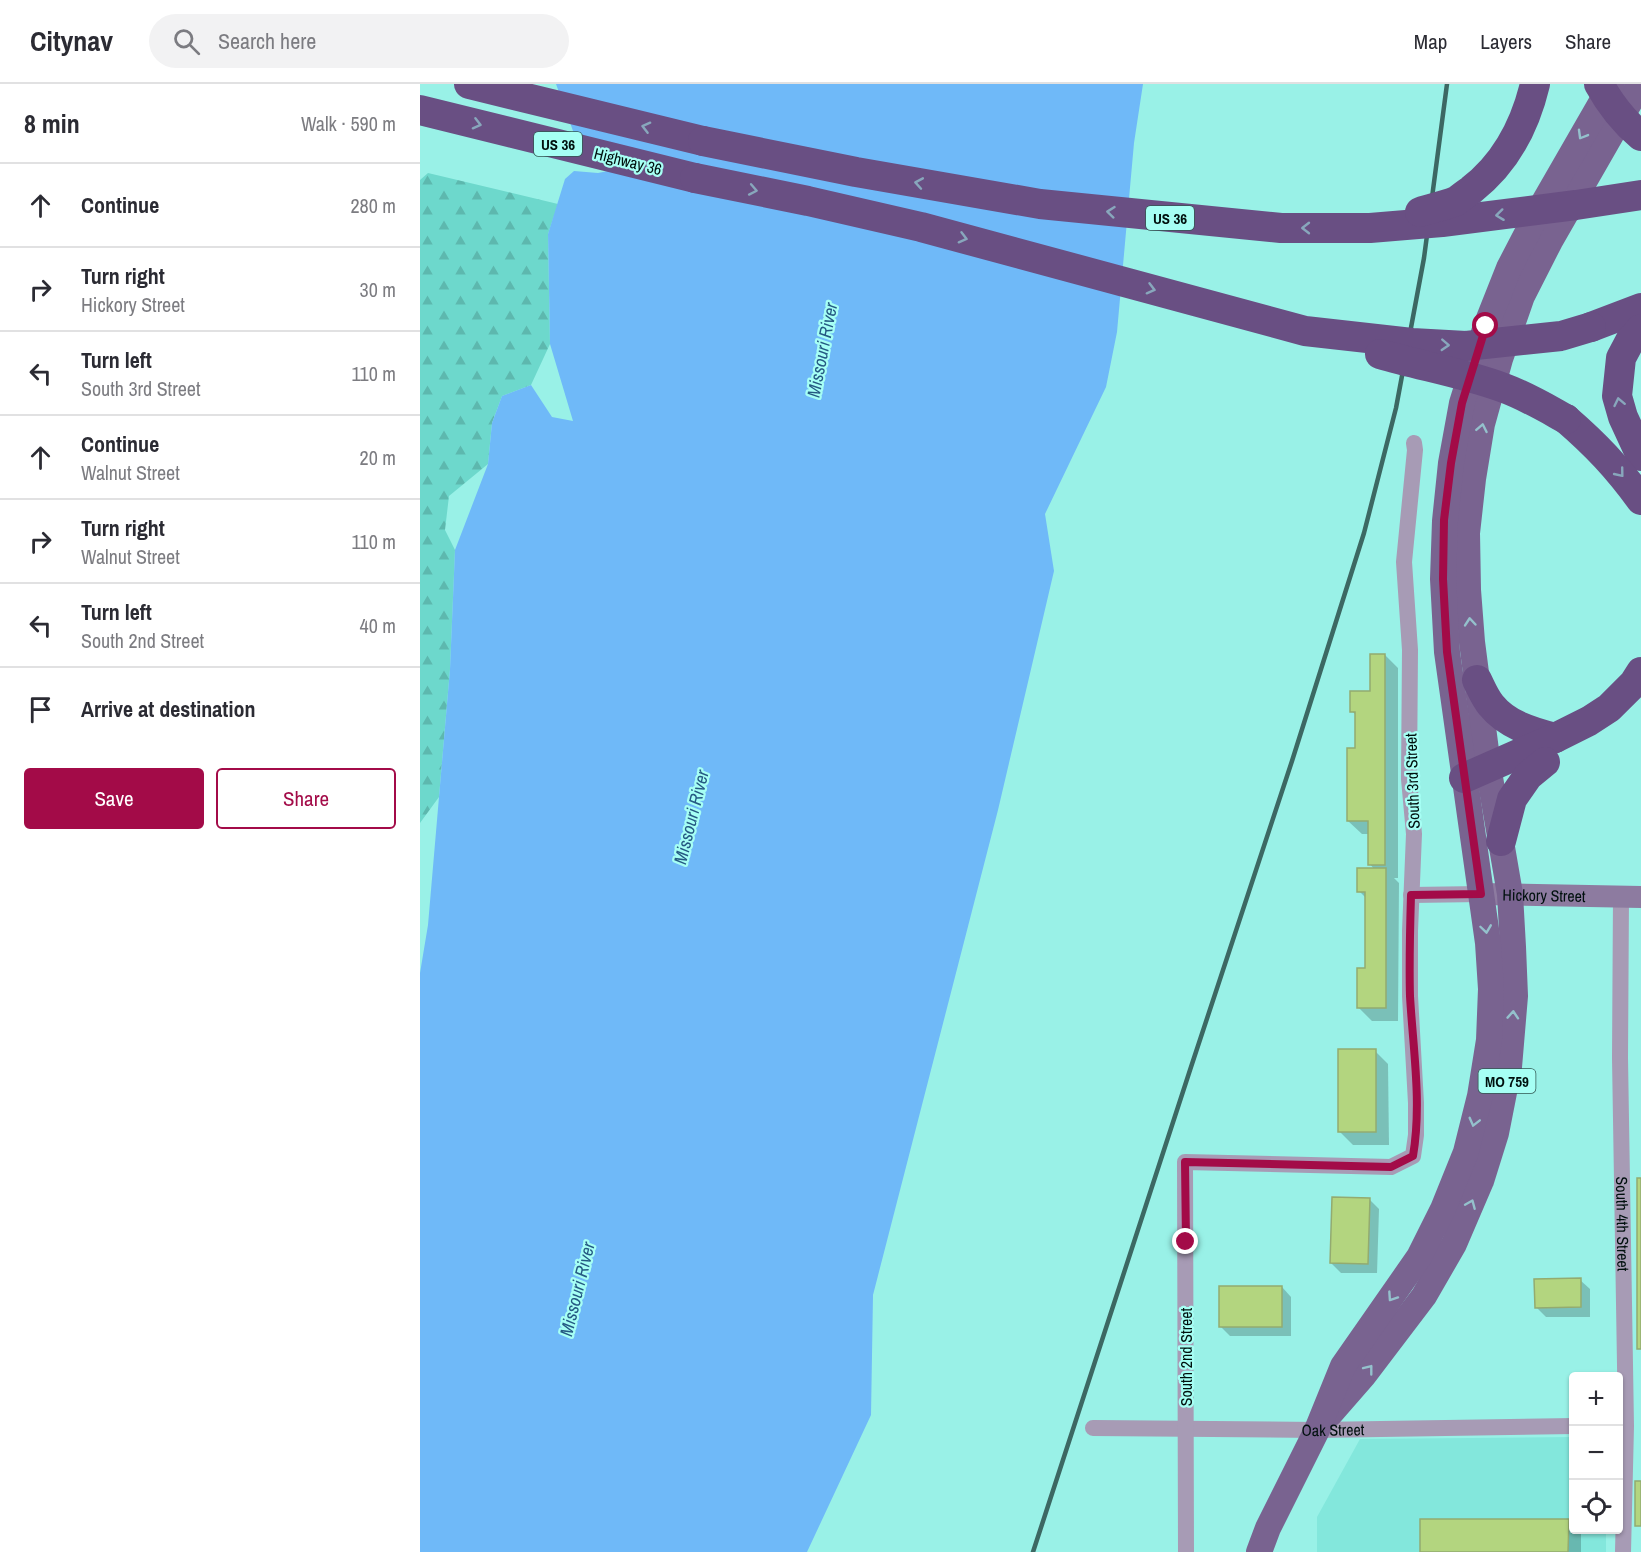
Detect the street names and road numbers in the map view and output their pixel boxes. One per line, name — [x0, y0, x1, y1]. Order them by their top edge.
road number: US 36 — [534, 132, 582, 156]
street label: Highway 36 — [592, 142, 664, 180]
road number: US 36 — [1146, 206, 1194, 230]
street label: South 3rd Street — [1399, 733, 1425, 829]
street label: Hickory Street — [1502, 883, 1586, 907]
road number: MO 759 — [1478, 1069, 1536, 1093]
street label: South 4th Street — [1611, 1176, 1634, 1272]
street label: South 2nd Street — [1175, 1307, 1197, 1406]
street label: Oak Street — [1302, 1418, 1365, 1441]

